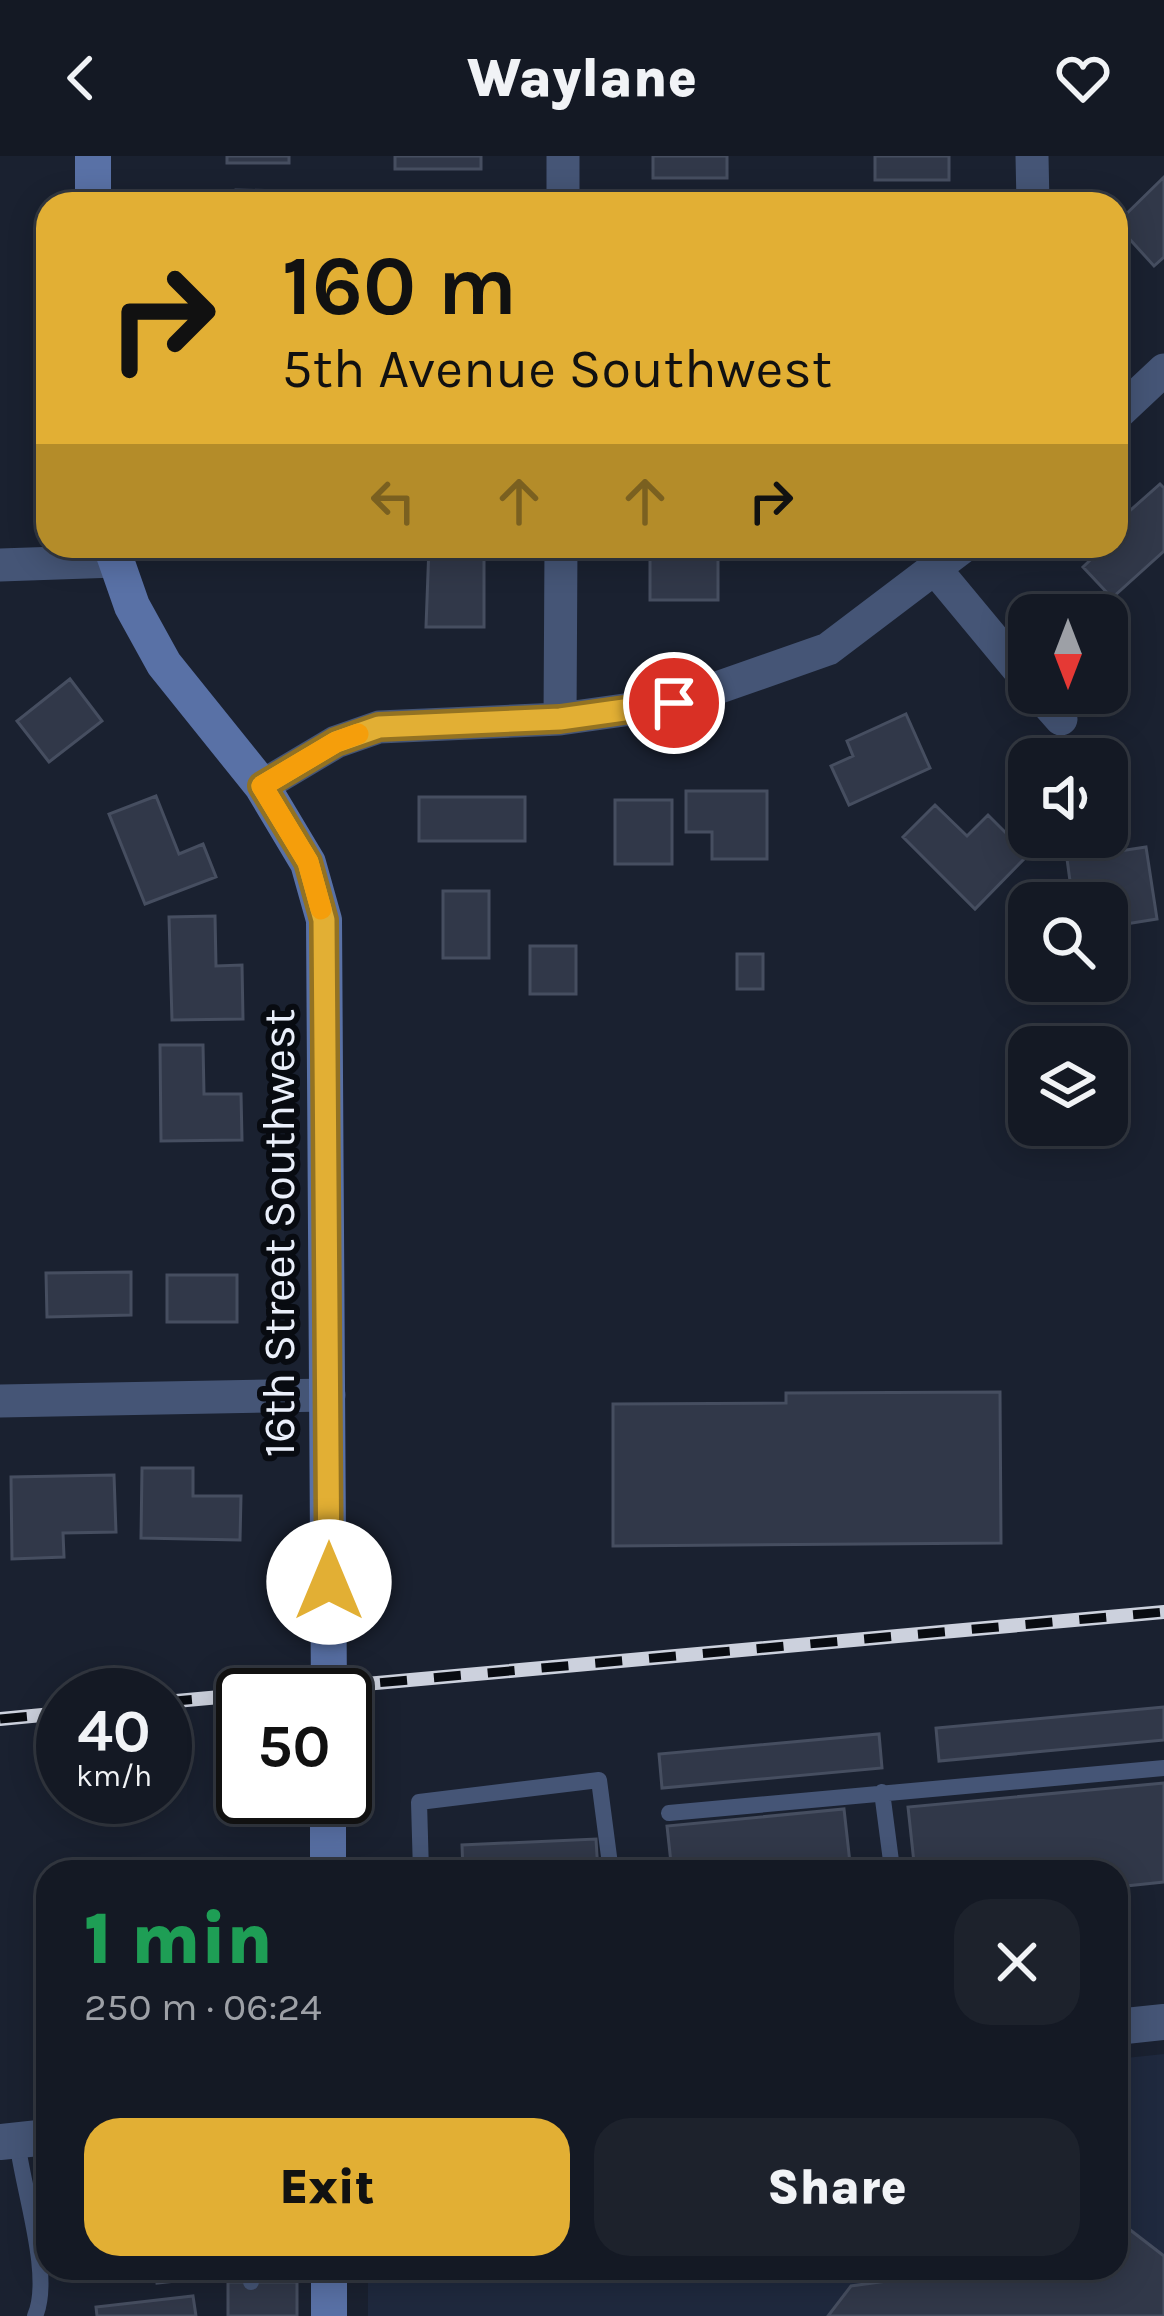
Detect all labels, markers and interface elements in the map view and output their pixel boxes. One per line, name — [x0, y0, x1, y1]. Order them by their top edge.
icon: back — [48, 45, 114, 111]
icon: heart — [1050, 45, 1116, 111]
text: Waylane — [467, 46, 697, 110]
text: 160 m — [282, 237, 517, 335]
icon: right — [84, 240, 240, 396]
text: 5th Avenue Southwest — [282, 337, 832, 401]
icon: left — [360, 468, 426, 534]
icon: ahead — [486, 468, 552, 534]
icon: ahead — [612, 468, 678, 534]
icon: right — [738, 468, 804, 534]
north arrow — [1008, 594, 1128, 714]
map controls — [1008, 594, 1128, 1146]
pin — [623, 652, 725, 754]
icon: arrive — [641, 670, 707, 736]
button: sound — [1008, 738, 1128, 858]
button: search — [1008, 882, 1128, 1002]
street label: 16th Street Southwest — [253, 1008, 305, 1458]
button: layers — [1008, 1026, 1128, 1146]
position arrow — [266, 1519, 392, 1645]
speed limit sign: 50 — [216, 1668, 372, 1824]
text: 40 — [77, 1696, 151, 1766]
text: km/h — [76, 1758, 152, 1794]
text: 1 min — [84, 1897, 273, 1981]
button: close — [954, 1899, 1080, 2025]
text: 250 m · 06:24 — [84, 1984, 322, 2030]
button: Exit — [84, 2118, 570, 2256]
button: Share — [594, 2118, 1080, 2256]

